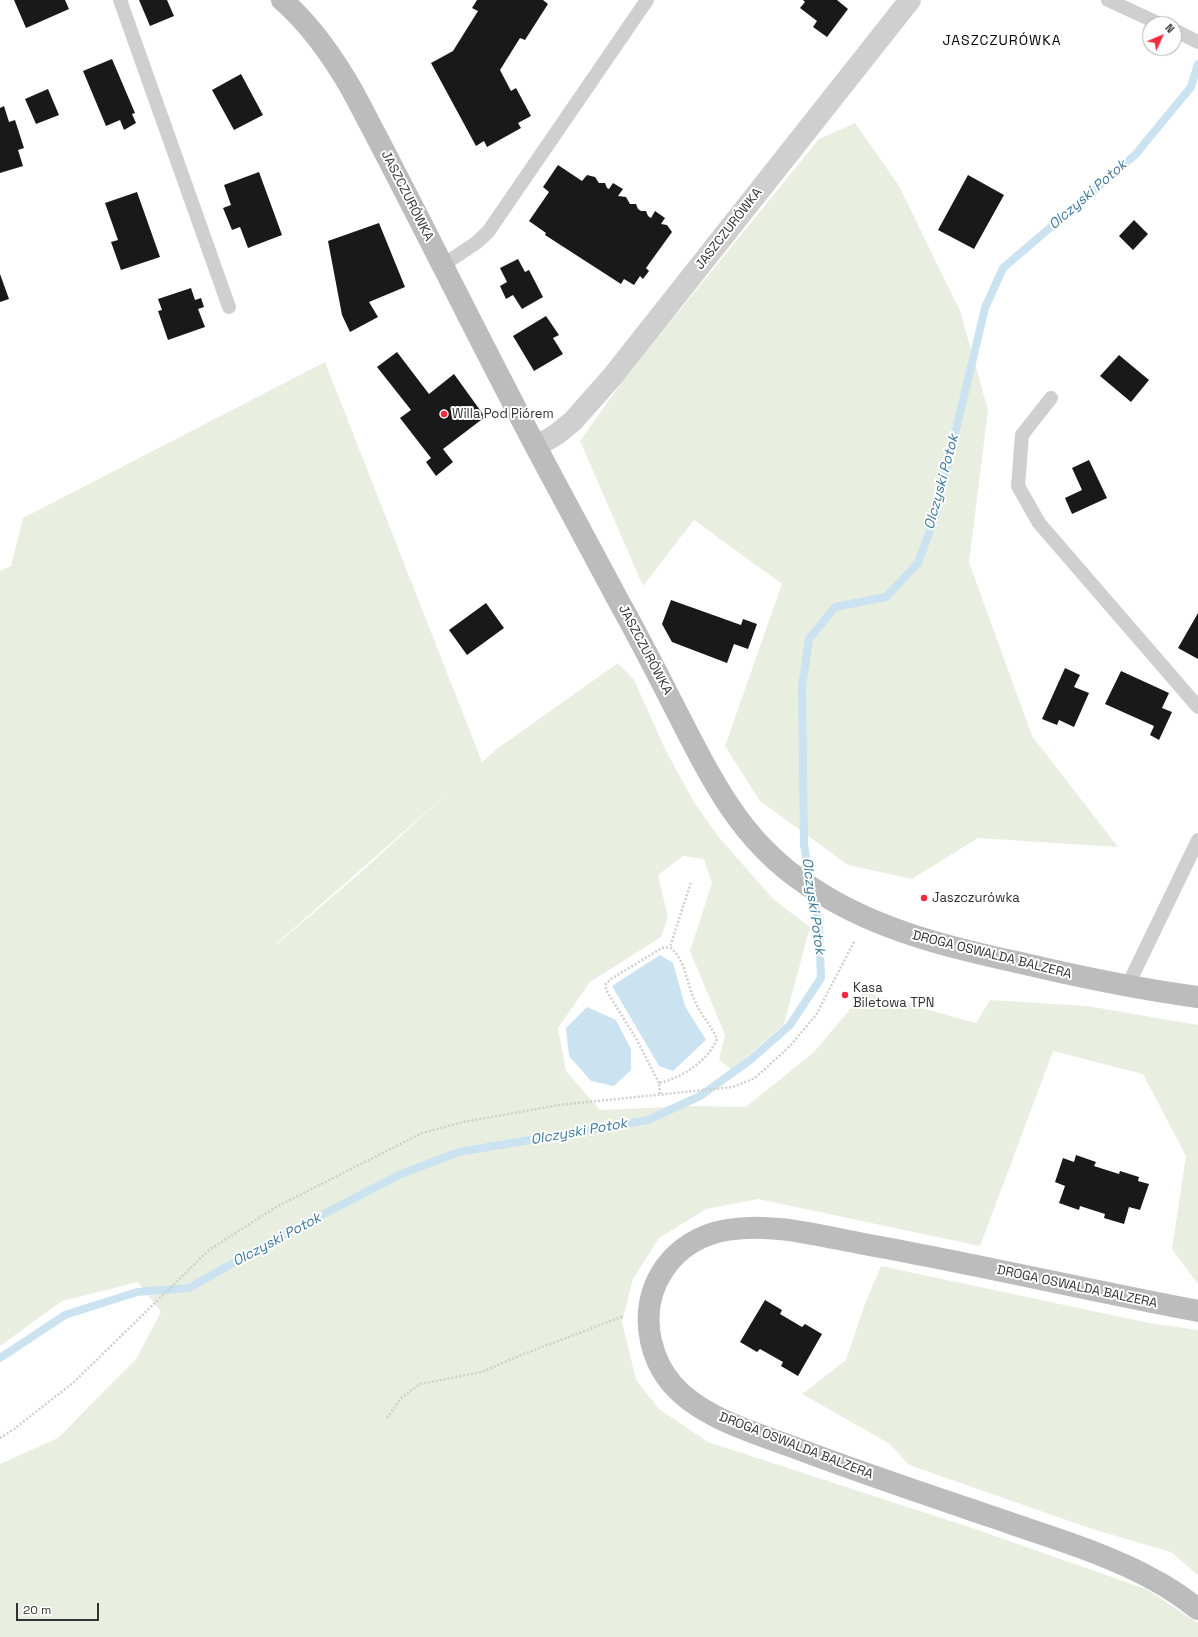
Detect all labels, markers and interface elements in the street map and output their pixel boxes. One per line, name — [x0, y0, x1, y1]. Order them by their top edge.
north arrow — [1142, 16, 1182, 56]
text: N — [1162, 21, 1178, 36]
district label: JASZCZURÓWKA — [942, 33, 1062, 49]
street label: JASZCZURÓWKA — [377, 148, 437, 244]
water label: Olczyski Potok — [1046, 157, 1130, 233]
street label: JASZCZURÓWKA — [692, 185, 766, 273]
place label: Willa Pod Piórem — [452, 406, 554, 422]
marker: Willa Pod Piórem — [439, 409, 449, 419]
water label: Olczyski Potok — [921, 433, 963, 531]
street label: JASZCZURÓWKA — [615, 602, 675, 698]
water label: Olczyski Potok — [798, 856, 828, 956]
place label: Jaszczurówka — [932, 890, 1020, 906]
marker: Jaszczurówka — [919, 893, 929, 903]
street label: DROGA OSWALDA BALZERA — [911, 928, 1073, 982]
place label: Kasa Biletowa TPN — [853, 980, 934, 1011]
marker: Kasa Biletowa TPN — [840, 990, 850, 1000]
water label: Olczyski Potok — [529, 1115, 629, 1149]
water label: Olczyski Potok — [230, 1210, 324, 1270]
street label: DROGA OSWALDA BALZERA — [995, 1262, 1159, 1312]
street label: DROGA OSWALDA BALZERA — [717, 1409, 875, 1483]
scale bar — [18, 1595, 101, 1621]
text: 20 m — [23, 1602, 51, 1618]

